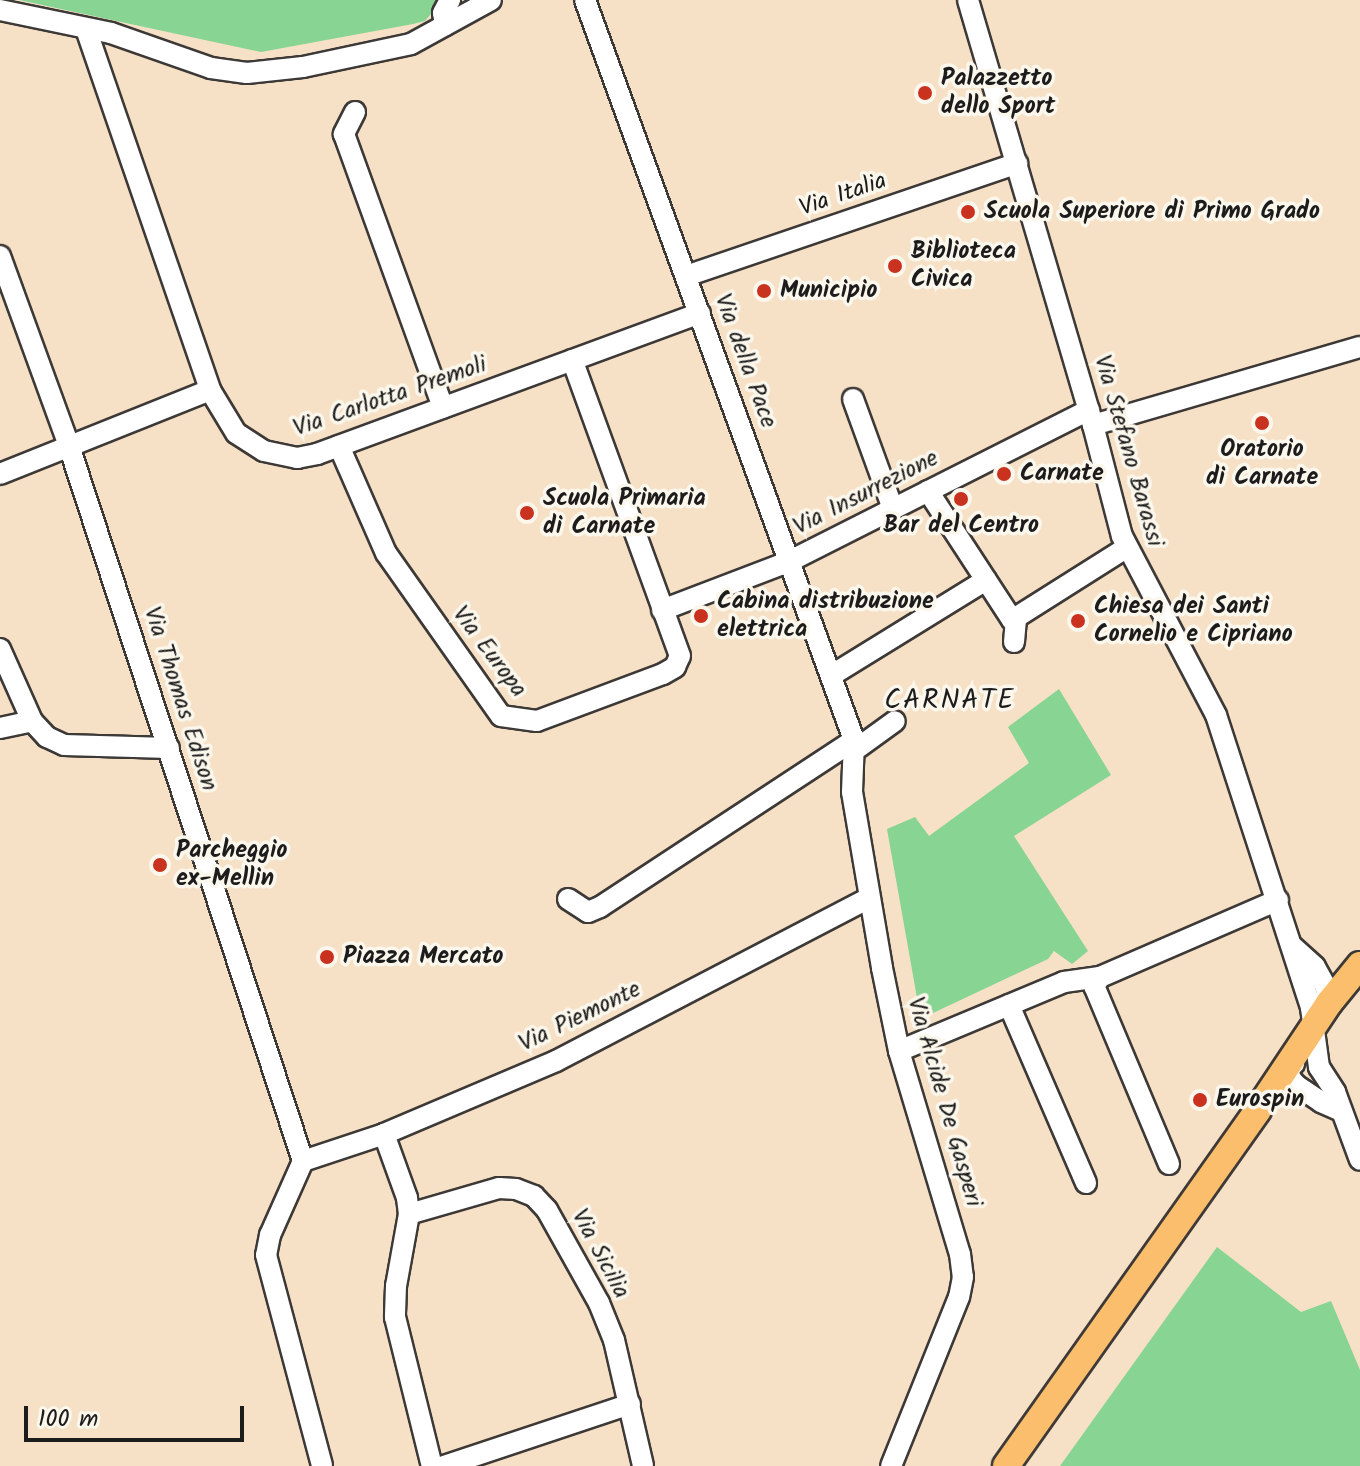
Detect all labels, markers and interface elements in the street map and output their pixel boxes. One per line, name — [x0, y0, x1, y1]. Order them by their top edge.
place label: Palazzetto dello Sport — [941, 65, 1055, 121]
marker: Palazzetto dello Sport — [916, 84, 934, 102]
street label: Via Italia — [796, 167, 890, 223]
place label: Scuola Superiore di Primo Grado — [984, 198, 1320, 226]
marker: Scuola Superiore di Primo Grado — [959, 203, 977, 221]
place label: Biblioteca Civica — [911, 238, 1016, 294]
marker: Biblioteca Civica — [886, 257, 904, 275]
place label: Municipio — [780, 277, 877, 305]
marker: Municipio — [755, 282, 773, 300]
street label: Via della Pace — [707, 290, 783, 432]
street label: Via Carlotta Premoli — [290, 350, 490, 444]
street label: Via Stefano Barassi — [1087, 352, 1169, 550]
marker: Oratorio di Carnate — [1253, 414, 1271, 432]
place label: Oratorio di Carnate — [1206, 436, 1318, 492]
street label: Via Insurrezione — [789, 444, 943, 542]
place label: Carnate — [1020, 460, 1104, 488]
marker: Carnate — [995, 465, 1013, 483]
place label: Scuola Primaria di Carnate — [543, 485, 706, 541]
marker: Bar del Centro — [952, 490, 970, 508]
marker: Scuola Primaria di Carnate — [518, 504, 536, 522]
place label: Bar del Centro — [883, 512, 1039, 540]
place label: Cabina distribuzione elettrica — [717, 588, 934, 644]
place label: Chiesa dei Santi Cornelio e Cipriano — [1094, 593, 1293, 649]
street label: Via Europa — [445, 601, 533, 703]
street label: Via Thomas Edison — [137, 603, 223, 795]
marker: Cabina distribuzione elettrica — [692, 607, 710, 625]
marker: Chiesa dei Santi Cornelio e Cipriano — [1069, 612, 1087, 630]
district label: CARNATE — [884, 684, 1016, 718]
place label: Parcheggio ex-Mellin — [176, 837, 287, 893]
marker: Parcheggio ex-Mellin — [151, 856, 169, 874]
place label: Piazza Mercato — [343, 943, 503, 971]
marker: Piazza Mercato — [318, 948, 336, 966]
street label: Via Piemonte — [514, 975, 646, 1059]
street label: Via Alcide De Gasperi — [900, 994, 988, 1210]
place label: Eurospin — [1216, 1086, 1304, 1114]
marker: Eurospin — [1191, 1091, 1209, 1109]
street label: Via Sicilia — [565, 1204, 635, 1304]
scale bar — [28, 1390, 248, 1440]
text: 100 m — [38, 1400, 98, 1439]

